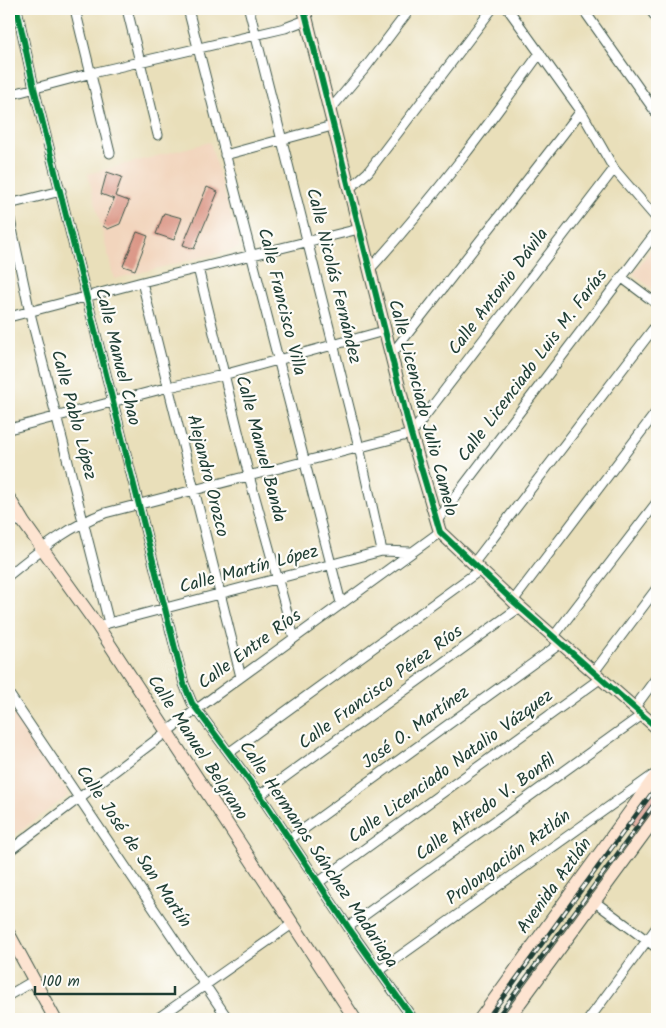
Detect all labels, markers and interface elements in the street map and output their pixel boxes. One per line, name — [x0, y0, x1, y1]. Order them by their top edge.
street label: Calle Nicolás Fernández — [297, 185, 369, 367]
street label: Calle Antonio Dávila — [441, 222, 557, 362]
street label: Calle Francisco Villa — [249, 225, 313, 379]
street label: Calle Licenciado Luis M. Farías — [450, 263, 616, 469]
street label: Calle Manuel Chao — [86, 285, 148, 429]
street label: Calle Licenciado Julio Camelo — [379, 296, 465, 520]
street label: Calle Pablo López — [42, 347, 104, 483]
street label: Calle Manuel Banda — [226, 372, 294, 526]
street label: Alejandro Orozco — [178, 412, 236, 540]
street label: Calle Martín López — [176, 538, 322, 602]
street label: Calle Entre Ríos — [192, 602, 308, 698]
street label: Calle Francisco Pérez Ríos — [293, 618, 470, 758]
street label: Calle Manuel Belgrano — [139, 669, 255, 827]
street label: José O. Martínez — [356, 679, 476, 777]
street label: Calle Licenciado Natalio Vázquez — [342, 682, 560, 851]
street label: Calle Hermanos Sánchez Madariaga — [231, 735, 405, 975]
street label: Calle Alfredo V. Bonfil — [409, 747, 563, 869]
street label: Calle José de San Martín — [67, 760, 199, 934]
street label: Prolongación Aztlán — [440, 803, 578, 913]
street label: Avenida Aztlán — [510, 832, 600, 940]
scale bar — [35, 963, 175, 995]
text: 100 m — [42, 970, 80, 994]

